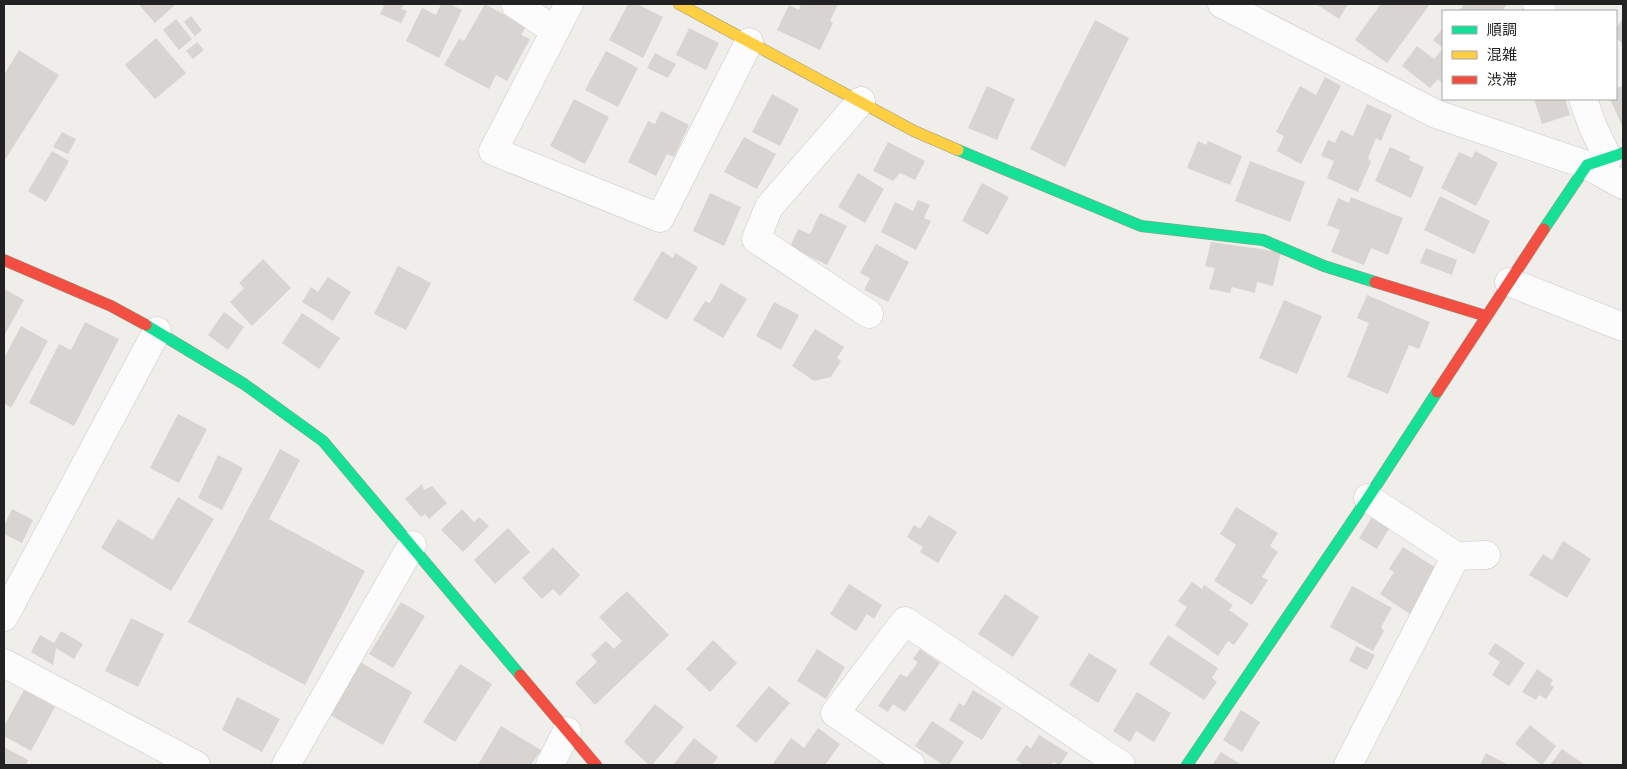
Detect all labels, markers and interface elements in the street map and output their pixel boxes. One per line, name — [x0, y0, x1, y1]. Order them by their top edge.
legend — [1442, 10, 1617, 100]
text: 順調 — [1487, 21, 1517, 38]
text: 混雑 — [1487, 46, 1517, 63]
text: 渋滞 — [1487, 71, 1517, 88]

